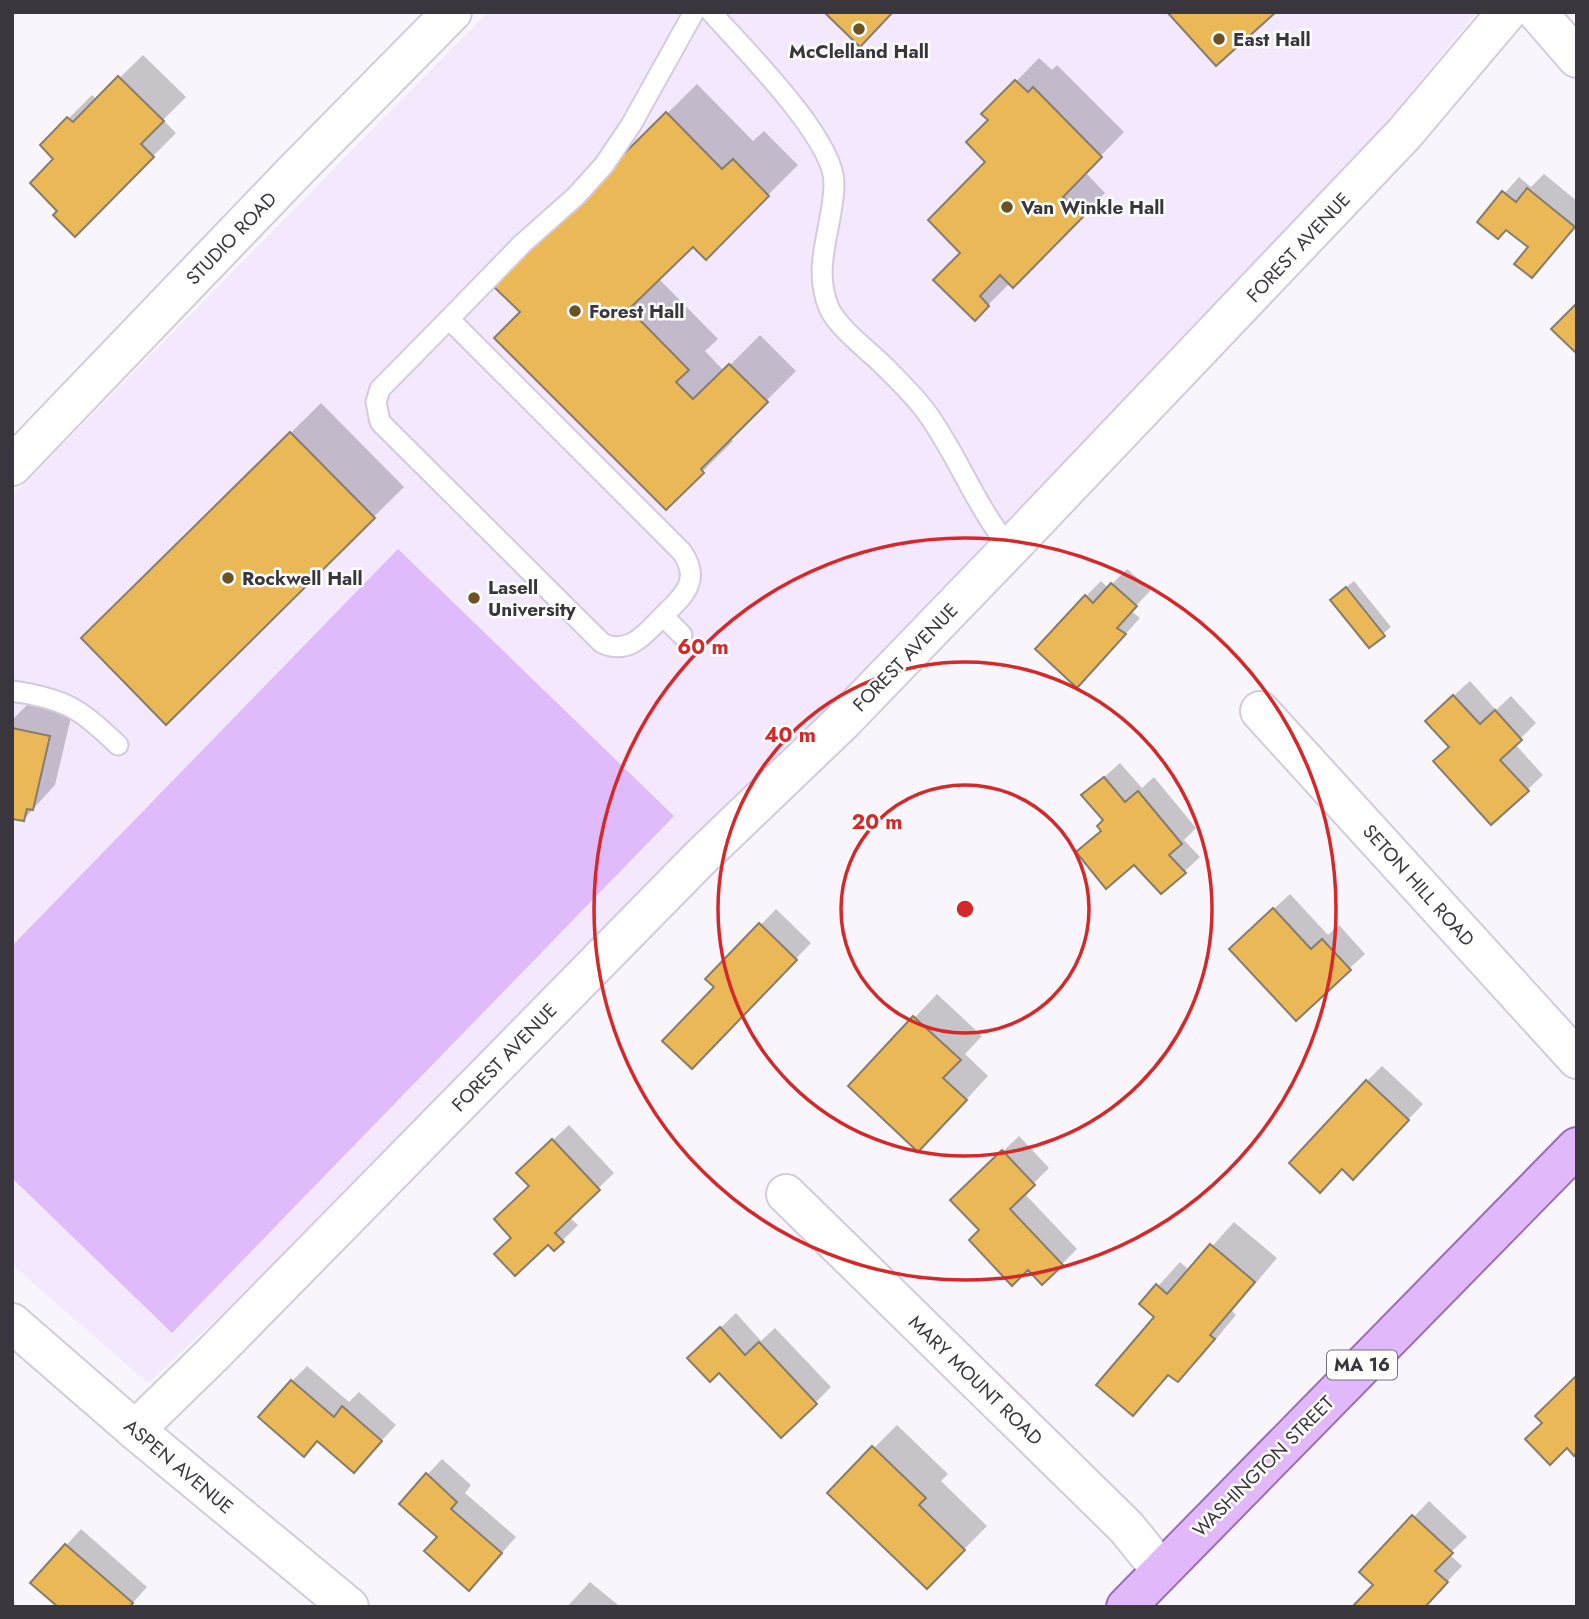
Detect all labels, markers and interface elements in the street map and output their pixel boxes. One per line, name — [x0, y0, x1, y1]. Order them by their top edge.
marker: McClelland Hall — [851, 21, 867, 37]
place label: East Hall — [1233, 26, 1311, 53]
marker: East Hall — [1211, 31, 1227, 47]
place label: McClelland Hall — [789, 38, 929, 65]
street label: STUDIO ROAD — [180, 186, 283, 291]
street label: FOREST AVENUE — [1240, 186, 1356, 308]
place label: Van Winkle Hall — [1020, 194, 1164, 221]
marker: Van Winkle Hall — [999, 199, 1015, 215]
place label: Forest Hall — [589, 298, 684, 325]
marker: Forest Hall — [567, 303, 583, 319]
place label: Rockwell Hall — [242, 565, 363, 592]
marker: Rockwell Hall — [220, 570, 236, 586]
place label: Lasell University — [488, 574, 577, 623]
marker: Lasell University — [466, 590, 482, 606]
street label: FOREST AVENUE — [847, 597, 964, 718]
text: 60 m — [677, 632, 729, 662]
text: 40 m — [764, 720, 816, 750]
text: 20 m — [851, 807, 903, 837]
street label: SETON HILL ROAD — [1356, 818, 1481, 952]
centre of rings — [953, 897, 977, 921]
street label: FOREST AVENUE — [446, 997, 563, 1118]
street label: MARY MOUNT ROAD — [903, 1309, 1049, 1452]
road number: MA 16 — [1327, 1350, 1397, 1380]
street label: WASHINGTON STREET — [1187, 1390, 1340, 1543]
street label: ASPEN AVENUE — [118, 1413, 239, 1520]

